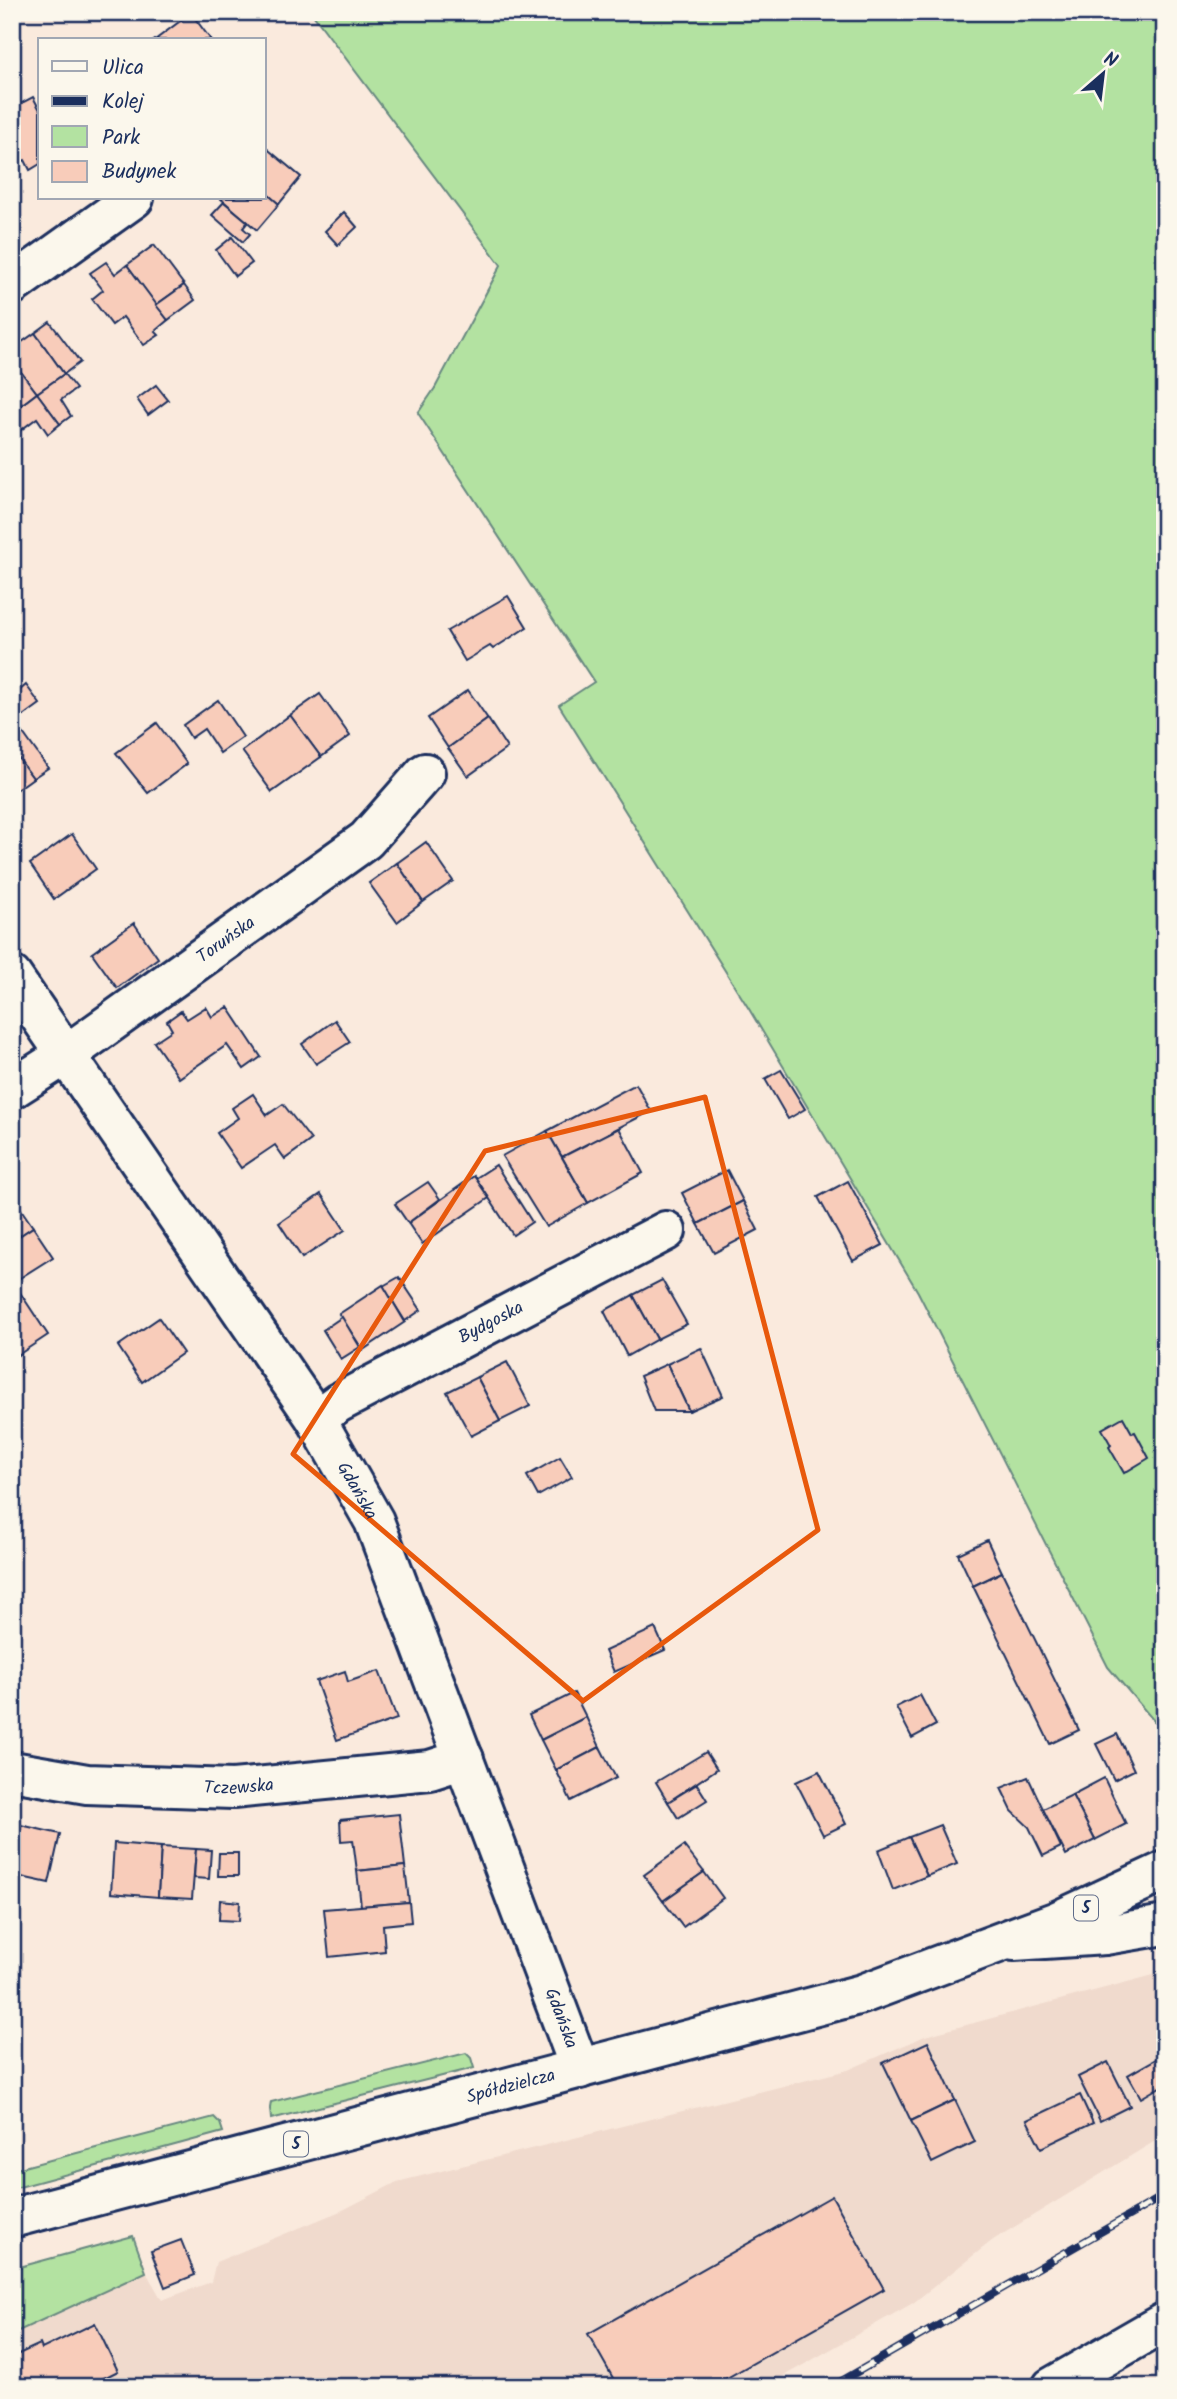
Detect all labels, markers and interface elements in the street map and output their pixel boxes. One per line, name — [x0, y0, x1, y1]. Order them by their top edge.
legend — [38, 38, 266, 200]
north arrow — [1068, 38, 1138, 108]
text: N — [1098, 45, 1122, 77]
text: Ulica — [102, 52, 144, 85]
text: Kolej — [102, 86, 145, 119]
text: Park — [102, 122, 140, 155]
text: Budynek — [102, 156, 176, 189]
street label: Toruńska — [191, 909, 262, 971]
street label: Bydgoska — [453, 1294, 529, 1352]
street label: Gdańska — [329, 1457, 385, 1525]
street label: Tczewska — [203, 1771, 275, 1804]
road number: 5 — [1074, 1896, 1098, 1920]
street label: Gdańska — [536, 1984, 586, 2053]
street label: Spółdzielcza — [463, 2061, 559, 2112]
road number: 5 — [284, 2132, 308, 2156]

